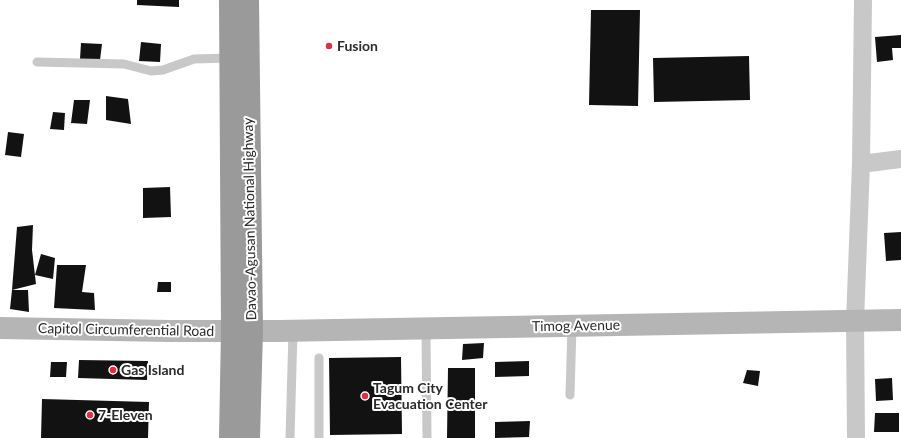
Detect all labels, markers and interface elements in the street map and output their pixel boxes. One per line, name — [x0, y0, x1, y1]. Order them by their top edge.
place label: Fusion — [337, 38, 378, 54]
marker: Fusion — [324, 41, 334, 51]
street label: Davao-Agusan National Highway — [240, 117, 260, 321]
street label: Timog Avenue — [532, 317, 620, 335]
street label: Capitol Circumferential Road — [38, 320, 214, 340]
place label: Gas Island — [121, 362, 184, 378]
marker: Gas Island — [108, 365, 118, 375]
place label: Tagum City Evacuation Center — [373, 380, 487, 412]
marker: Tagum City Evacuation Center — [360, 391, 370, 401]
place label: 7-Eleven — [98, 407, 153, 423]
marker: 7-Eleven — [85, 410, 95, 420]

